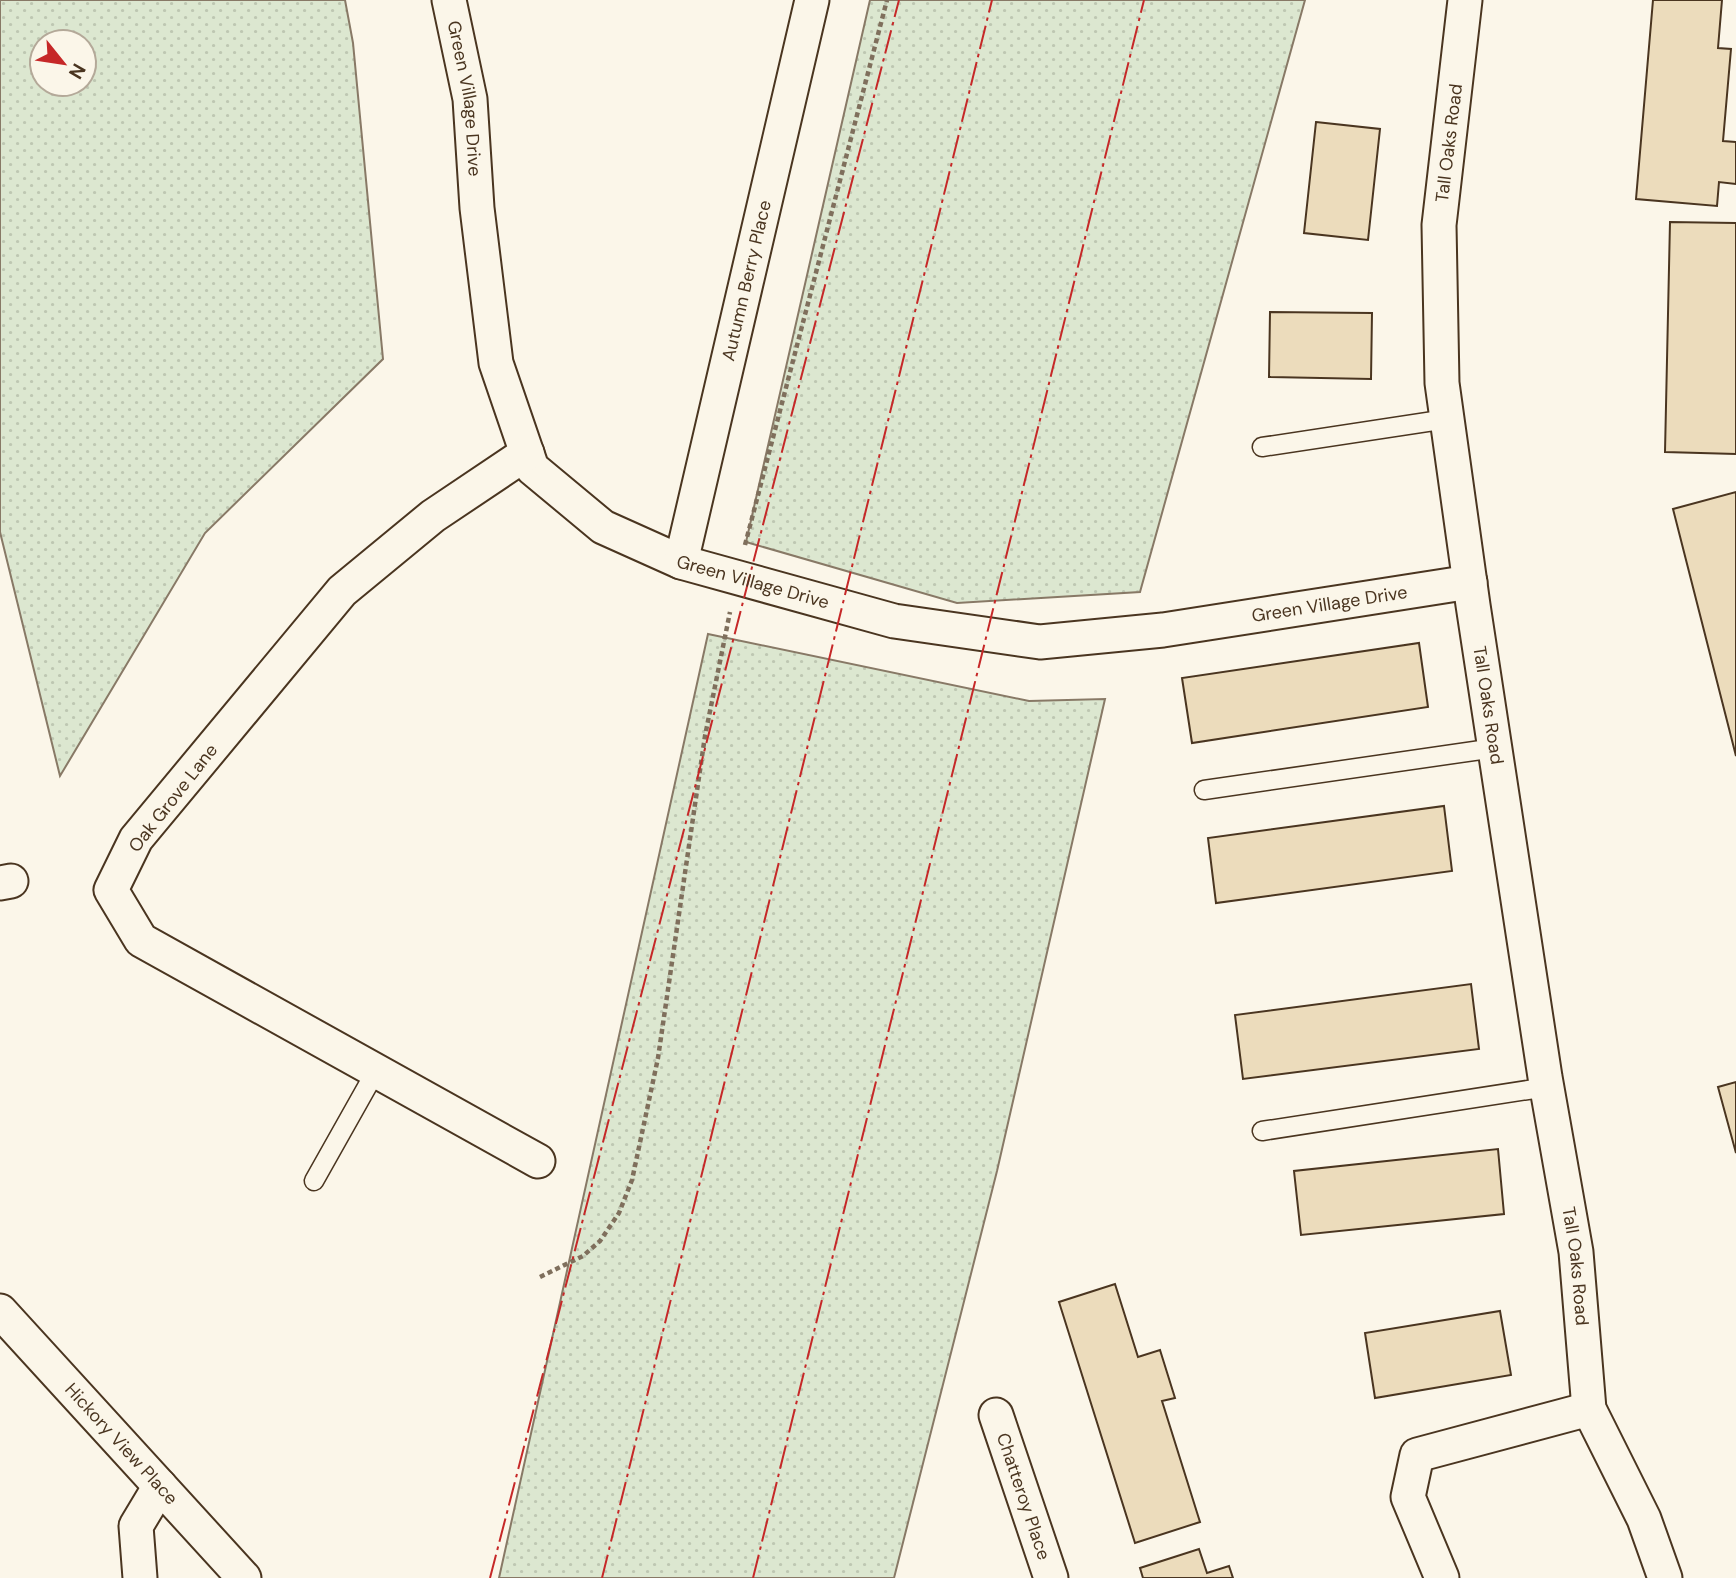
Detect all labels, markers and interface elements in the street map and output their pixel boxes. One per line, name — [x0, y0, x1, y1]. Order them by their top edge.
street label: Green Village Drive — [442, 18, 487, 177]
north arrow — [28, 28, 98, 98]
text: N — [63, 59, 92, 84]
street label: Tall Oaks Road — [1430, 82, 1468, 204]
street label: Autumn Berry Place — [716, 198, 777, 363]
street label: Green Village Drive — [674, 549, 832, 614]
street label: Green Village Drive — [1250, 580, 1409, 628]
street label: Tall Oaks Road — [1467, 644, 1509, 766]
street label: Oak Grove Lane — [123, 739, 223, 857]
street label: Tall Oaks Road — [1556, 1205, 1594, 1327]
street label: Hickory View Place — [60, 1378, 183, 1510]
street label: Chatteroy Place — [991, 1430, 1056, 1563]

